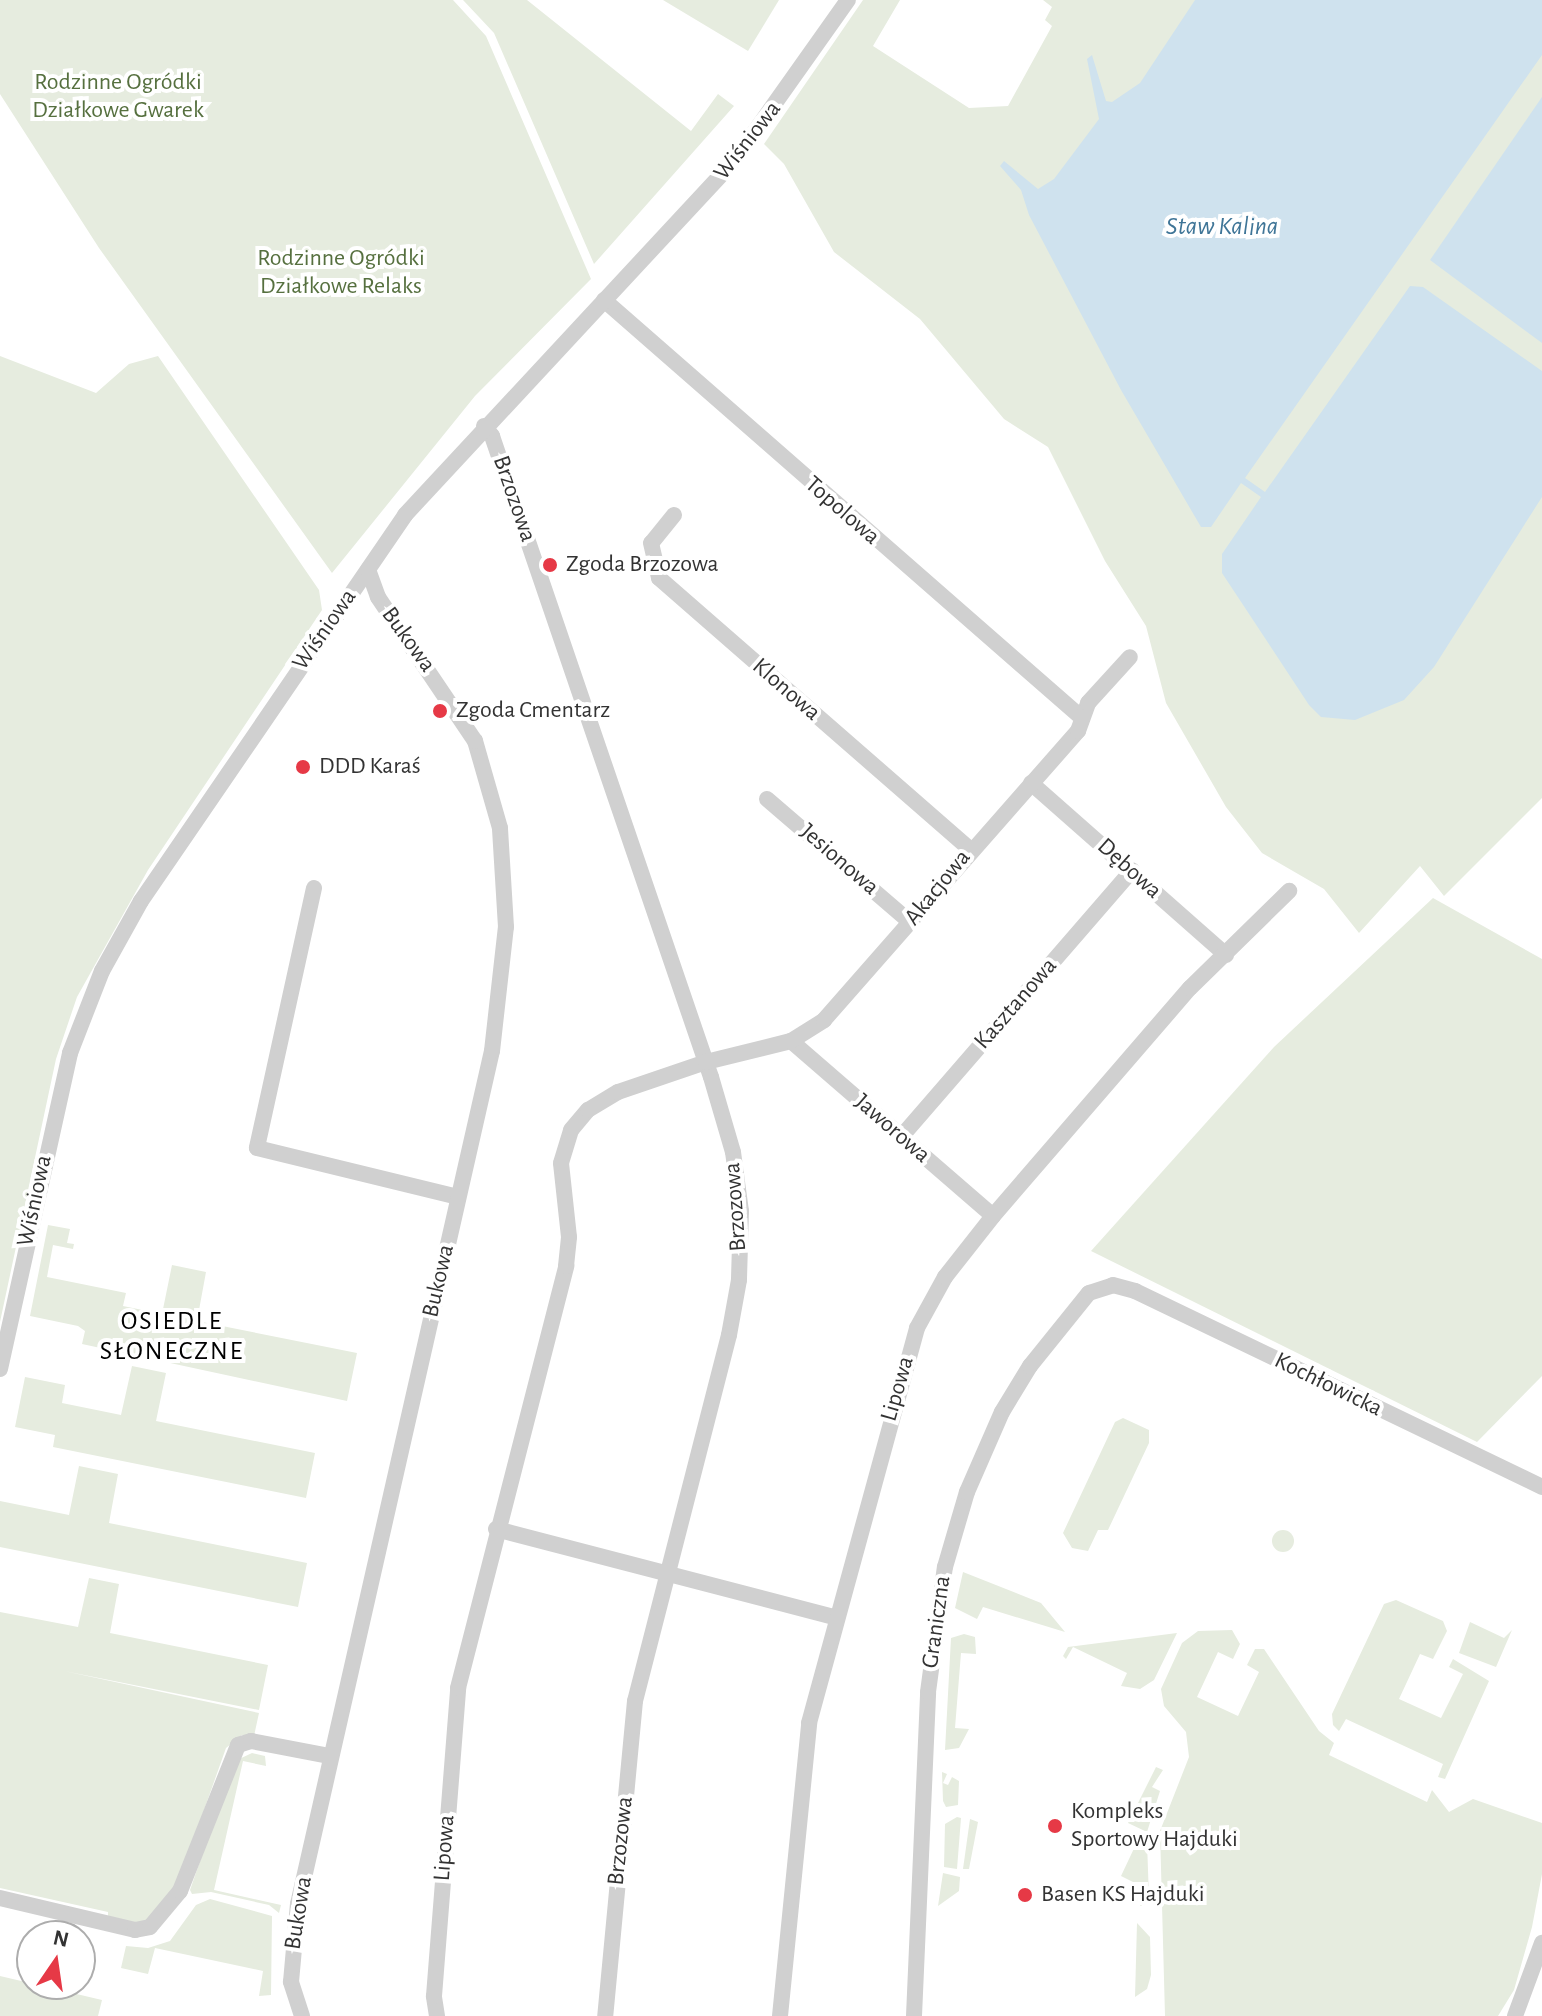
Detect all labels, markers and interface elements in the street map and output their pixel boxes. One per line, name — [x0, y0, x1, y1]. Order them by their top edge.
park label: Rodzinne Ogródki Działkowe Gwarek — [32, 69, 204, 125]
street label: Wiśniowa — [708, 96, 788, 186]
water label: Staw Kalina — [1166, 211, 1278, 243]
park label: Rodzinne Ogródki Działkowe Relaks — [257, 245, 425, 301]
street label: Brzozowa — [486, 452, 542, 546]
street label: Topolowa — [799, 471, 885, 551]
place label: Zgoda Brzozowa — [566, 551, 719, 579]
marker: Zgoda Brzozowa — [541, 556, 559, 574]
street label: Wiśniowa — [287, 584, 363, 676]
street label: Bukowa — [375, 602, 441, 678]
street label: Klonowa — [746, 652, 826, 728]
place label: Zgoda Cmentarz — [456, 697, 610, 725]
marker: Zgoda Cmentarz — [431, 702, 449, 720]
place label: DDD Karaś — [319, 753, 421, 781]
marker: DDD Karaś — [294, 758, 312, 776]
street label: Jesionowa — [794, 818, 884, 902]
street label: Dębowa — [1091, 832, 1167, 906]
street label: Akacjowa — [899, 844, 977, 932]
street label: Kasztanowa — [968, 952, 1064, 1056]
street label: Jaworowa — [848, 1088, 936, 1170]
street label: Wiśniowa — [11, 1153, 59, 1249]
street label: Brzozowa — [719, 1161, 753, 1253]
street label: Bukowa — [417, 1242, 461, 1320]
district label: OSIEDLE SŁONECZNE — [100, 1306, 244, 1368]
street label: Kochłowicka — [1269, 1347, 1387, 1423]
street label: Lipowa — [875, 1353, 921, 1425]
street label: Graniczna — [916, 1574, 958, 1670]
street label: Brzozowa — [602, 1795, 640, 1887]
place label: Kompleks Sportowy Hajduki — [1071, 1798, 1238, 1854]
street label: Lipowa — [428, 1814, 462, 1882]
marker: Kompleks Sportowy Hajduki — [1046, 1817, 1064, 1835]
street label: Bukowa — [279, 1874, 319, 1952]
place label: Basen KS Hajduki — [1041, 1881, 1204, 1909]
marker: Basen KS Hajduki — [1016, 1886, 1034, 1904]
north arrow — [16, 1920, 96, 2000]
text: N — [51, 1926, 71, 1951]

